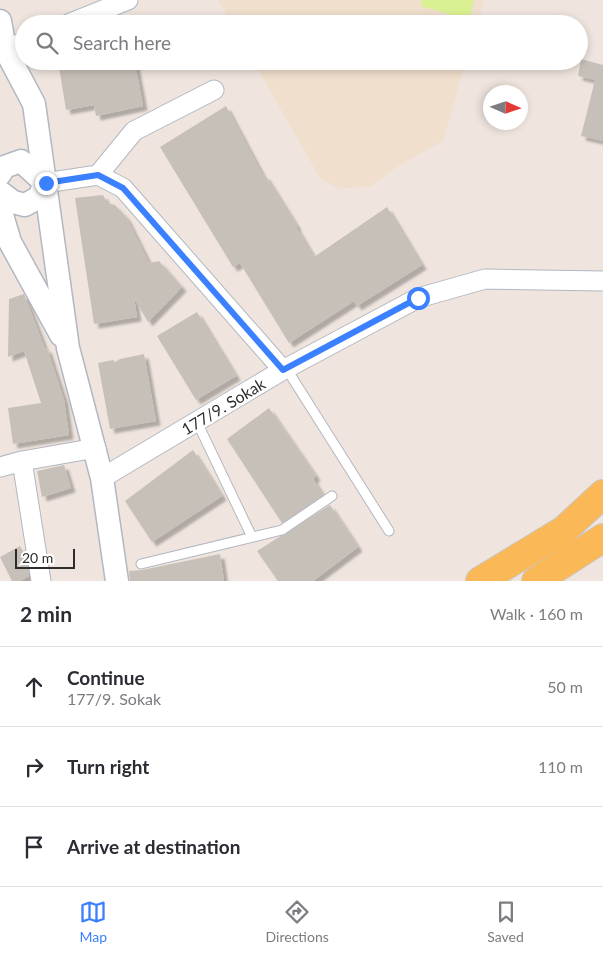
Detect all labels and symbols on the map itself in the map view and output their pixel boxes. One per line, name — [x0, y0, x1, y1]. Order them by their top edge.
north arrow — [483, 85, 528, 130]
route end — [35, 172, 58, 195]
route start — [407, 287, 430, 310]
street label: 177/9. Sokak — [178, 373, 269, 438]
scale bar — [15, 546, 75, 569]

